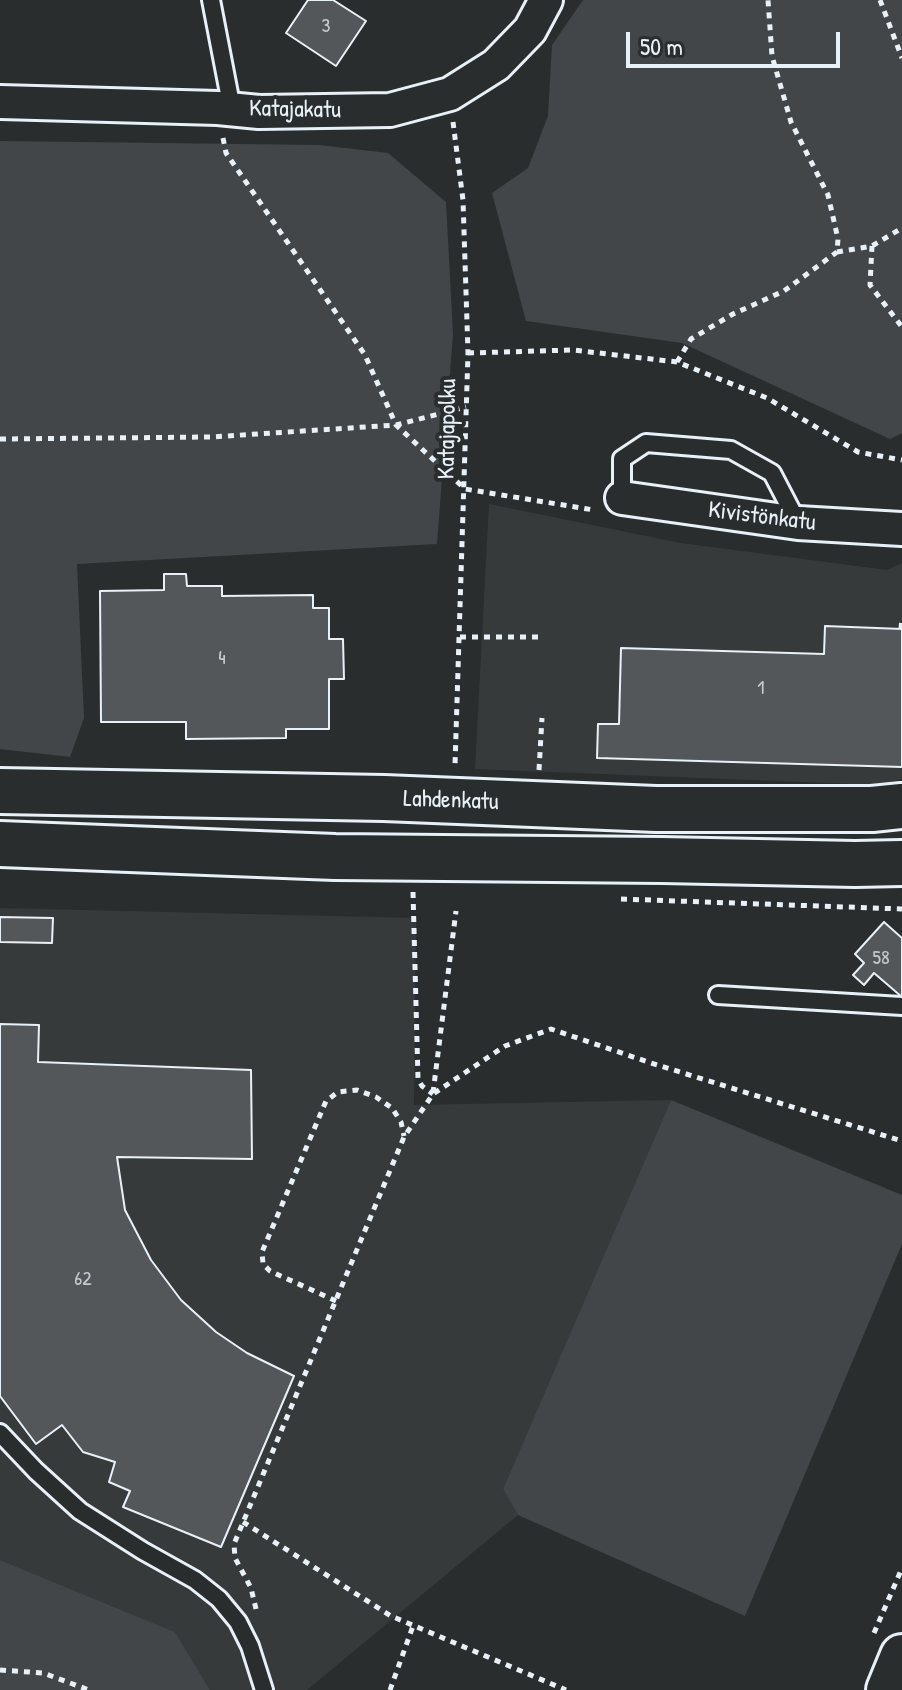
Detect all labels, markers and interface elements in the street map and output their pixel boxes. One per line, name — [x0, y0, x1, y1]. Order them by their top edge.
house number: 3 — [322, 15, 330, 39]
scale bar — [630, 16, 844, 66]
text: 50 m — [640, 30, 683, 62]
street label: Katajakatu — [249, 95, 341, 125]
street label: Katajapolku — [433, 378, 463, 480]
street label: Kivistönkatu — [707, 496, 817, 538]
house number: 4 — [218, 647, 226, 671]
house number: 1 — [757, 677, 765, 701]
street label: Lahdenkatu — [403, 785, 499, 817]
house number: 58 — [872, 947, 890, 971]
house number: 62 — [74, 1268, 92, 1292]

